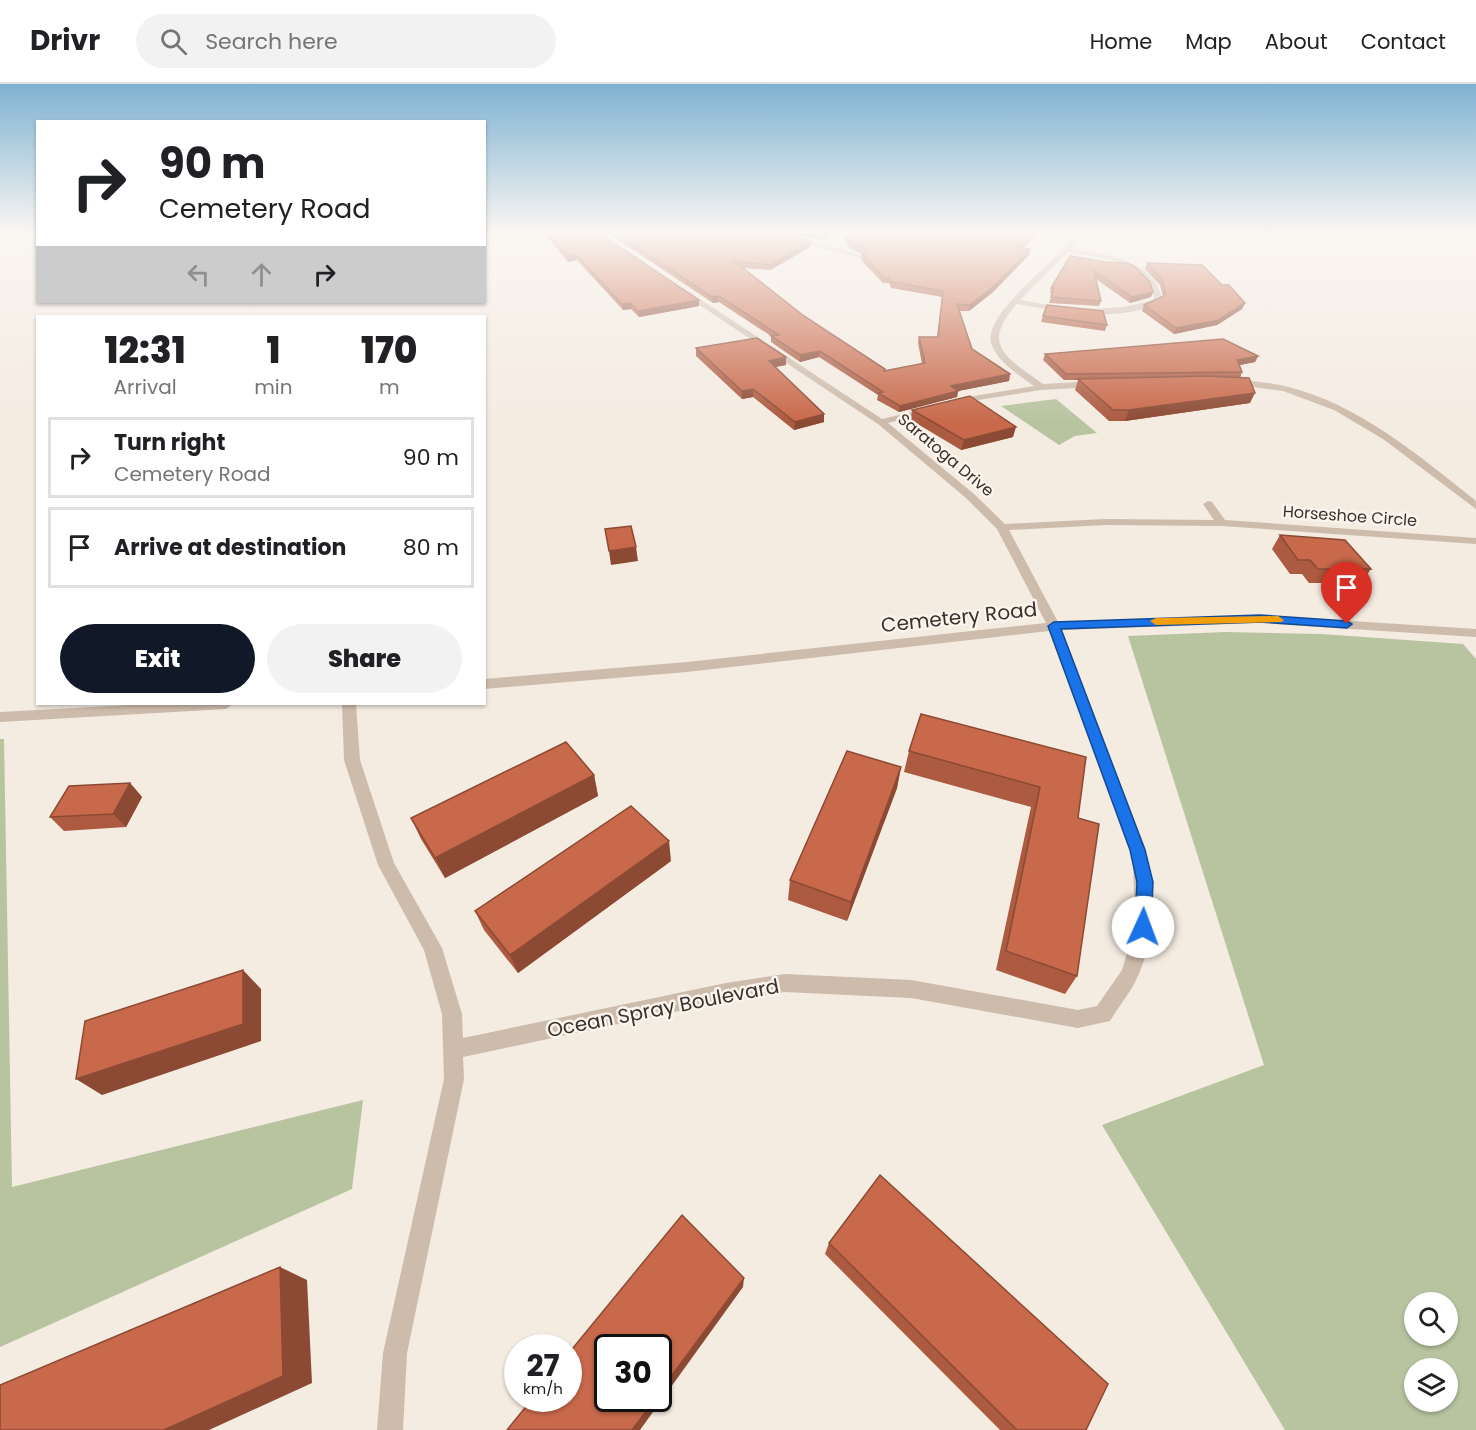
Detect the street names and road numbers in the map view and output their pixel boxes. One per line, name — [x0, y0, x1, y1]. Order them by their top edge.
street label: Saratoga Drive — [893, 408, 999, 502]
street label: Horseshoe Circle — [1282, 500, 1418, 532]
street label: Cemetery Road — [880, 595, 1038, 639]
street label: Ocean Spray Boulevard — [545, 972, 781, 1044]

